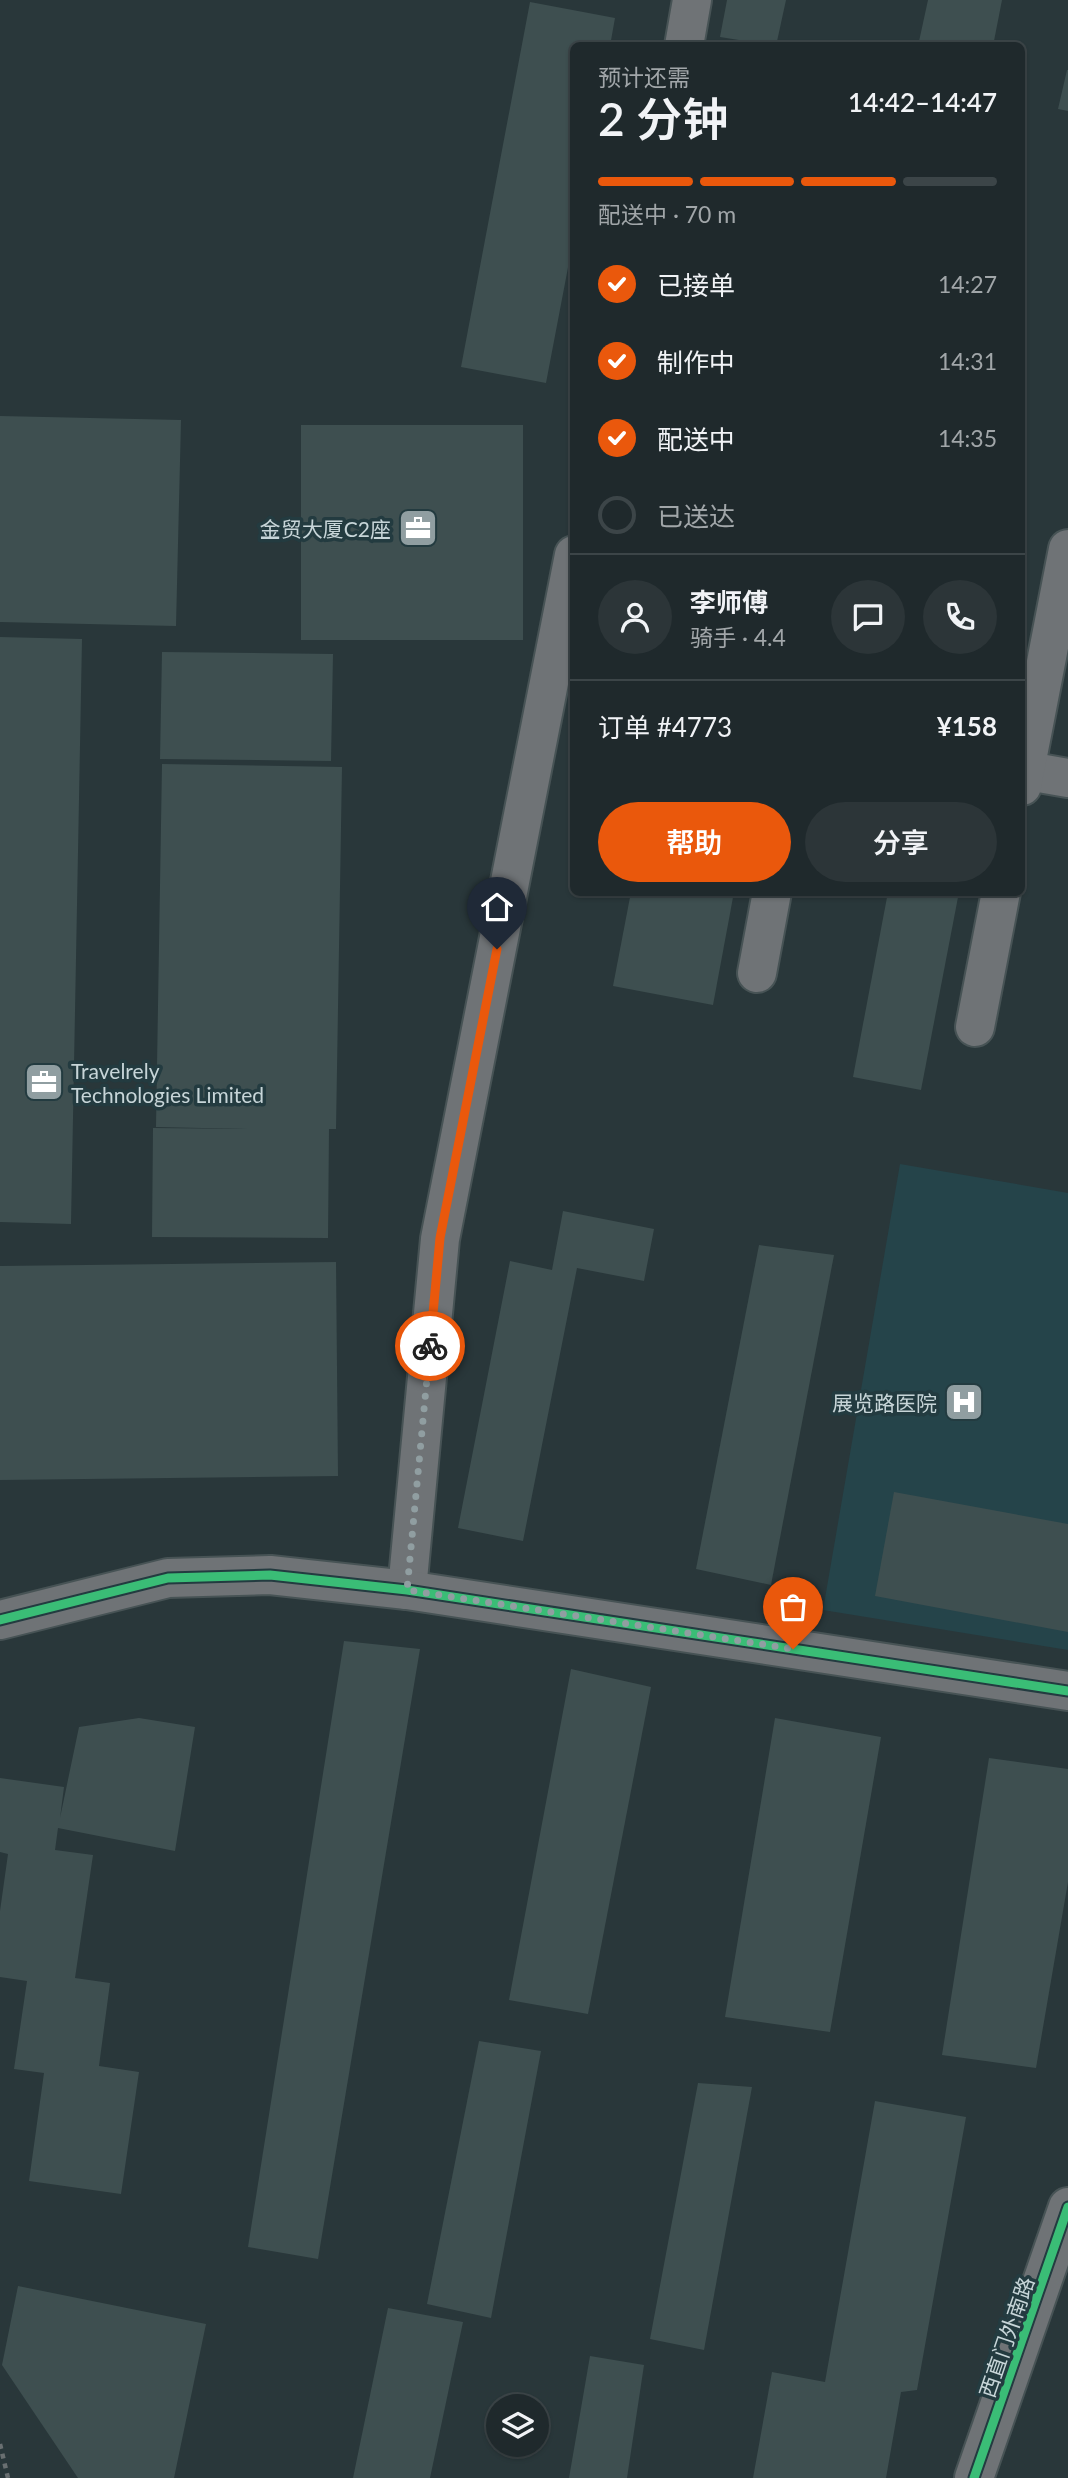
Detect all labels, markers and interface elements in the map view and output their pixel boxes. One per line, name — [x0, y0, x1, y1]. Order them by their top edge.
text: 预计还需 — [598, 63, 690, 91]
text: 14:42–14:47 — [848, 86, 997, 118]
text: 2 分钟 — [598, 91, 728, 146]
text: 配送中 · 70 m — [598, 200, 736, 228]
icon: check — [598, 265, 636, 303]
text: 已接单 — [657, 269, 735, 301]
text: 14:27 — [938, 270, 997, 298]
icon: check — [598, 342, 636, 380]
text: 制作中 — [657, 346, 735, 378]
text: 14:31 — [938, 347, 997, 375]
icon: check — [598, 419, 636, 457]
text: 配送中 — [657, 423, 735, 455]
text: 14:35 — [938, 424, 997, 452]
text: 已送达 — [657, 500, 735, 532]
office icon: 金贸大厦C2座 — [397, 507, 439, 549]
place label: 金贸大厦C2座 — [260, 516, 391, 541]
button: person — [598, 580, 672, 654]
button: chat — [831, 580, 905, 654]
button: phone — [923, 580, 997, 654]
text: 李师傅 — [690, 586, 768, 618]
text: 骑手 · 4.4 — [690, 623, 786, 651]
text: ¥158 — [937, 710, 997, 742]
text: 订单 #4773 — [598, 711, 732, 743]
button: 帮助 — [598, 802, 791, 882]
button: 分享 — [805, 802, 997, 882]
pin — [467, 877, 527, 949]
icon: home — [478, 888, 516, 926]
place label: Travelrely Technologies Limited — [71, 1058, 264, 1107]
office icon: Travelrely Technologies Limited — [23, 1061, 65, 1103]
courier — [395, 1311, 465, 1381]
icon: bike — [411, 1327, 449, 1365]
hospital icon: 展览路医院 — [943, 1381, 985, 1423]
place label: 展览路医院 — [832, 1390, 937, 1415]
pin — [763, 1577, 823, 1649]
icon: bag — [774, 1588, 812, 1626]
street label: 西直门外南路 — [974, 2273, 1038, 2401]
map controls — [486, 2394, 549, 2457]
button: layers — [486, 2394, 549, 2457]

